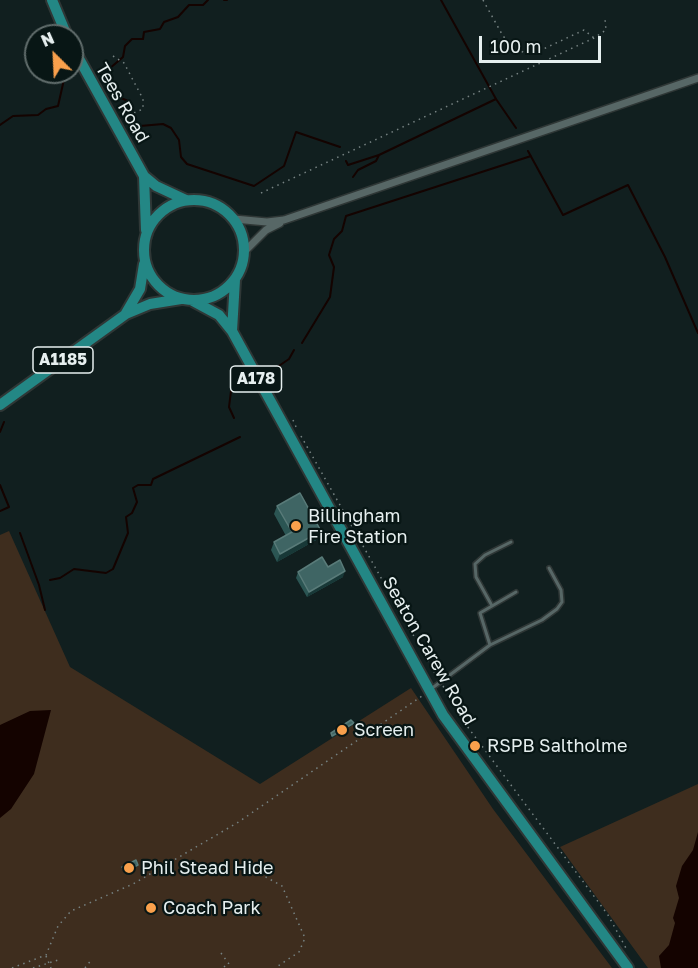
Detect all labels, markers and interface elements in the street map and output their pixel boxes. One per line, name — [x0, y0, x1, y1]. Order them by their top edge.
north arrow — [24, 24, 84, 84]
scale bar — [482, 24, 604, 62]
text: N — [38, 28, 57, 51]
text: 100 m — [490, 35, 541, 57]
street label: Tees Road — [91, 59, 153, 147]
road number: A1185 — [33, 347, 93, 373]
road number: A178 — [230, 366, 282, 392]
place label: Billingham Fire Station — [308, 505, 408, 548]
marker: Billingham Fire Station — [289, 519, 303, 533]
street label: Seaton Carew Road — [378, 573, 480, 729]
place label: Screen — [354, 719, 414, 741]
marker: Screen — [335, 723, 349, 737]
place label: RSPB Saltholme — [487, 735, 627, 757]
marker: RSPB Saltholme — [468, 739, 482, 753]
place label: Phil Stead Hide — [141, 857, 273, 879]
marker: Phil Stead Hide — [122, 861, 136, 875]
place label: Coach Park — [163, 897, 261, 919]
marker: Coach Park — [144, 901, 158, 915]

